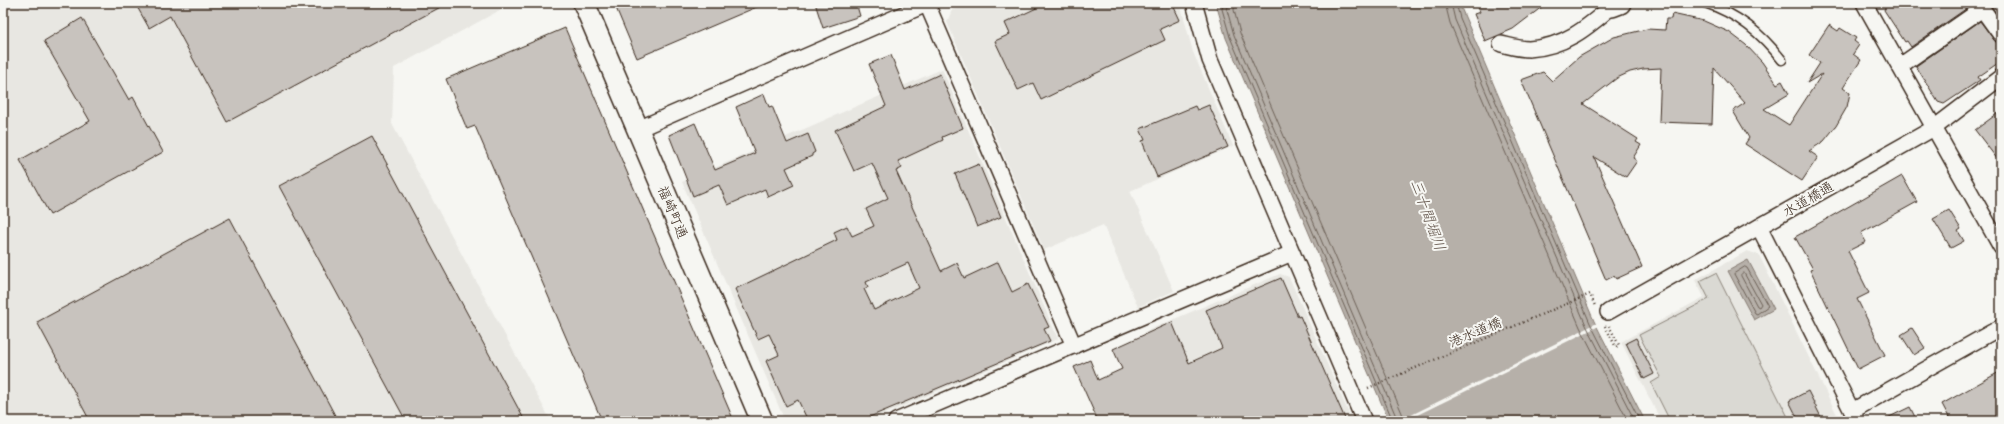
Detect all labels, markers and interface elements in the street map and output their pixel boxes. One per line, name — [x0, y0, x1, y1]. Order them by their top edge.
water label: 三十間堀川 — [1403, 177, 1449, 255]
street label: 水道橋通 — [1780, 178, 1838, 223]
street label: 福崎町通 — [651, 183, 691, 242]
street label: 港水道橋 — [1446, 314, 1505, 354]

